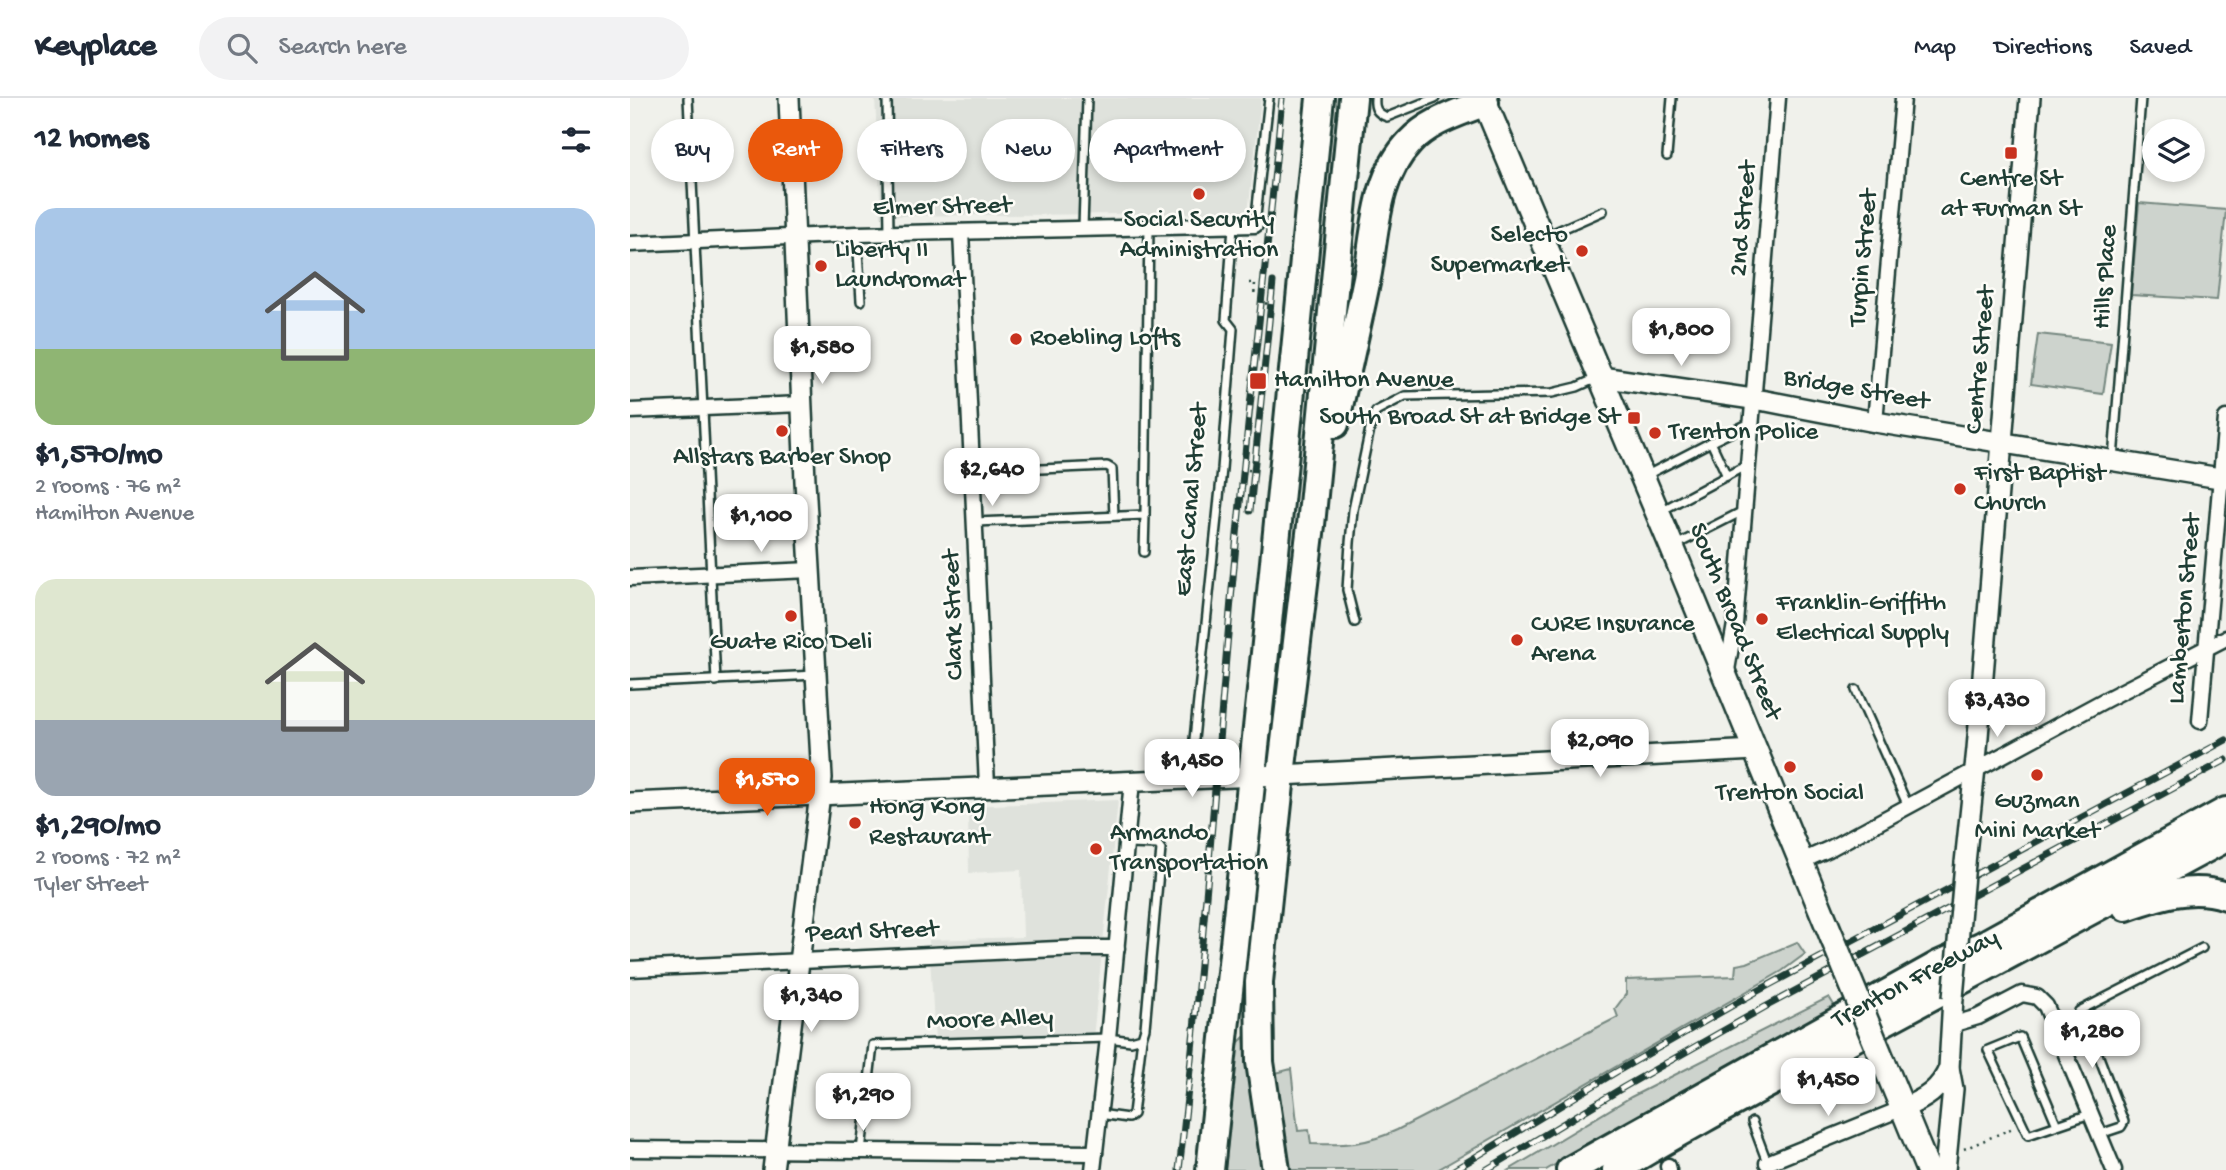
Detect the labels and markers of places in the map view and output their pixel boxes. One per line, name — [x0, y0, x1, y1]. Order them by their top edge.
marker: Centre St at Furman St — [2003, 145, 2019, 161]
place label: Centre St at Furman St — [1941, 165, 2083, 226]
marker: Social Security Administration — [1191, 186, 1207, 202]
place label: Social Security Administration — [1120, 206, 1279, 267]
place label: Selecto Supermarket — [1431, 221, 1570, 282]
place label: Liberty II Laundromat — [835, 236, 967, 297]
marker: Selecto Supermarket — [1574, 243, 1590, 259]
marker: Liberty II Laundromat — [813, 258, 829, 274]
pin: $1,800 — [1624, 308, 1738, 368]
place label: Roebling Lofts — [1030, 324, 1182, 355]
pin: $1,580 — [765, 327, 879, 386]
marker: Roebling Lofts — [1008, 331, 1024, 347]
place label: Hamilton Avenue — [1274, 366, 1454, 397]
marker: Hamilton Avenue — [1248, 371, 1268, 391]
place label: South Broad St at Bridge St — [1319, 403, 1622, 434]
marker: South Broad St at Bridge St — [1626, 410, 1642, 426]
place label: Trenton Police — [1667, 418, 1819, 449]
marker: Allstars Barber Shop — [774, 423, 790, 439]
marker: Trenton Police — [1647, 425, 1663, 441]
place label: Allstars Barber Shop — [673, 443, 891, 474]
pin: $2,640 — [935, 448, 1049, 508]
place label: First Baptist Church — [1973, 459, 2108, 520]
marker: First Baptist Church — [1952, 481, 1968, 497]
pin: $1,100 — [704, 494, 818, 554]
place label: Franklin-Griffith Electrical Supply — [1775, 589, 1949, 650]
marker: Guate Rico Deli — [783, 608, 799, 624]
place label: CURE Insurance Arena — [1531, 610, 1695, 671]
marker: Franklin-Griffith Electrical Supply — [1754, 611, 1770, 627]
place label: Guate Rico Deli — [710, 628, 872, 659]
marker: CURE Insurance Arena — [1509, 632, 1525, 648]
pin: $3,430 — [1940, 680, 2054, 739]
pin: $2,090 — [1543, 720, 1657, 779]
pin: $1,450 — [1135, 740, 1249, 799]
pin: $1,570 — [710, 758, 824, 818]
marker: Trenton Social — [1782, 759, 1798, 775]
marker: Guzman Mini Market — [2029, 767, 2045, 783]
place label: Trenton Social — [1714, 779, 1864, 810]
place label: Guzman Mini Market — [1974, 787, 2102, 848]
place label: Hong Kong Restaurant — [869, 793, 992, 854]
marker: Hong Kong Restaurant — [847, 815, 863, 831]
place label: Armando Transportation — [1108, 819, 1269, 880]
marker: Armando Transportation — [1088, 841, 1104, 857]
pin: $1,340 — [754, 974, 868, 1034]
pin: $1,280 — [2035, 1010, 2149, 1070]
pin: $1,450 — [1771, 1058, 1885, 1118]
pin: $1,290 — [806, 1074, 920, 1133]

